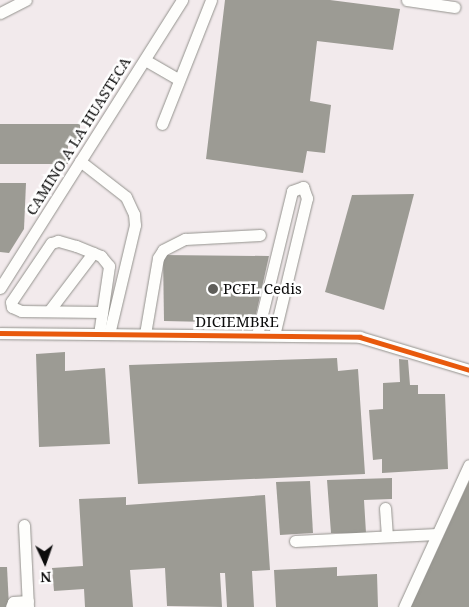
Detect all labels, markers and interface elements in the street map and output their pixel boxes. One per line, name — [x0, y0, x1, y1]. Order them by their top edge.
street label: CAMINO A LA HUASTECA — [22, 54, 134, 218]
place label: PCEL Cedis — [223, 280, 302, 298]
marker: PCEL Cedis — [207, 283, 219, 295]
street label: DICIEMBRE — [195, 313, 279, 331]
north arrow — [20, 537, 70, 587]
text: N — [40, 568, 52, 587]

